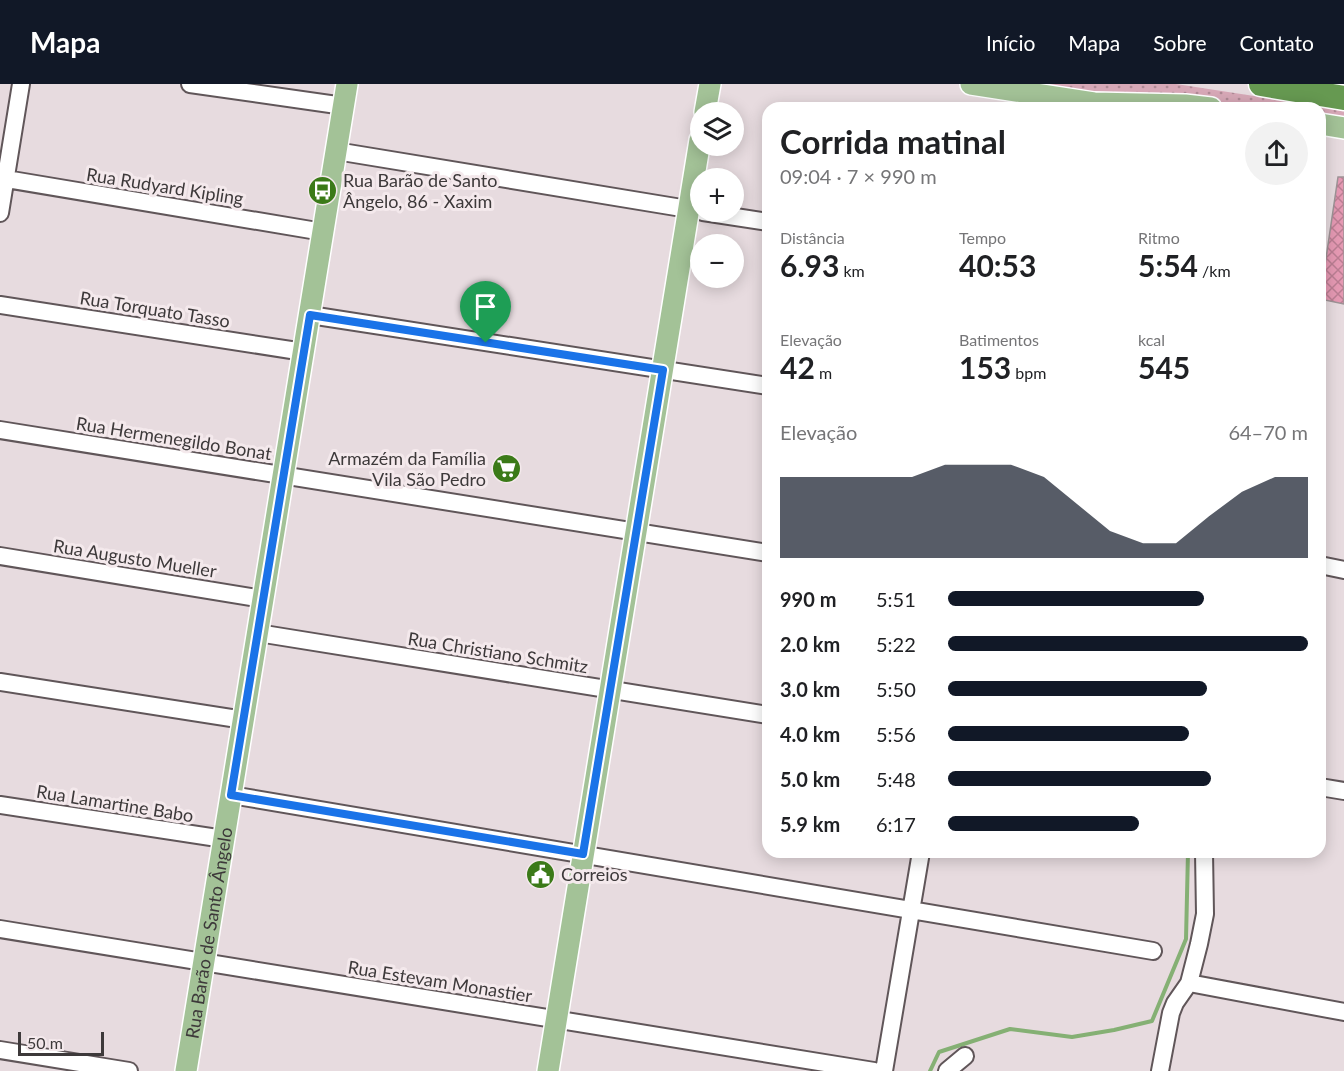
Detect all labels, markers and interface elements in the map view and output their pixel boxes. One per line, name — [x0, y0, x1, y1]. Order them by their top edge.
text: Mapa — [30, 25, 100, 59]
text: Início — [986, 30, 1035, 55]
text: Mapa — [1068, 30, 1120, 55]
text: Sobre — [1153, 30, 1206, 55]
text: Contato — [1239, 30, 1314, 55]
map controls — [690, 102, 744, 288]
button: layers — [690, 102, 744, 156]
text: Corrida matinal — [780, 121, 1006, 161]
button: share — [1245, 122, 1308, 185]
street label: Rua Rudyard Kipling — [85, 163, 245, 209]
text: 09:04 · 7 × 990 m — [780, 164, 937, 188]
button: + — [690, 168, 744, 222]
place label: Rua Barão de Santo Ângelo, 86 - Xaxim — [343, 169, 497, 212]
bus stop icon: Rua Barão de Santo Ângelo, 86 - Xaxim — [306, 174, 338, 206]
text: Distância — [780, 228, 845, 247]
text: Tempo — [959, 228, 1006, 247]
text: Ritmo — [1138, 228, 1180, 247]
button: − — [690, 234, 744, 288]
text: 6.93 — [780, 247, 839, 283]
text: 40:53 — [959, 247, 1036, 283]
text: 5:54 — [1138, 247, 1198, 283]
text: km — [839, 261, 865, 280]
text: /km — [1198, 261, 1231, 280]
pin — [460, 281, 511, 343]
street label: Rua Torquato Tasso — [78, 286, 232, 332]
icon: arrive — [469, 290, 502, 323]
text: Elevação — [780, 330, 842, 349]
text: Batimentos — [959, 330, 1039, 349]
text: kcal — [1138, 330, 1165, 349]
text: 42 — [780, 349, 815, 385]
text: 153 — [959, 349, 1011, 385]
text: 545 — [1138, 349, 1190, 385]
text: m — [815, 363, 832, 382]
text: bpm — [1011, 363, 1046, 382]
street label: Rua Hermenegildo Bonat — [75, 412, 274, 464]
text: Elevação — [780, 420, 857, 444]
text: 64–70 m — [1228, 420, 1308, 444]
place label: Armazém da Família Vila São Pedro — [328, 447, 486, 490]
supermarket icon: Armazém da Família Vila São Pedro — [491, 452, 523, 484]
street label: Rua Augusto Mueller — [52, 534, 219, 582]
text: 990 m — [780, 587, 836, 611]
text: 5:51 — [876, 587, 916, 611]
street label: Rua Christiano Schmitz — [406, 627, 590, 677]
text: 2.0 km — [780, 632, 840, 656]
text: 5:22 — [876, 632, 916, 656]
text: 3.0 km — [780, 677, 840, 701]
text: 5:50 — [876, 677, 916, 701]
text: 4.0 km — [780, 722, 840, 746]
text: 5:56 — [876, 722, 916, 746]
text: 5.0 km — [780, 767, 840, 791]
text: 5:48 — [876, 767, 916, 791]
street label: Rua Lamartine Babo — [35, 780, 195, 826]
text: 5.9 km — [780, 812, 840, 836]
text: 6:17 — [876, 812, 916, 836]
street label: Rua Barão de Santo Ângelo — [180, 825, 237, 1040]
public building icon: Correios — [524, 858, 556, 890]
place label: Correios — [561, 863, 628, 885]
street label: Rua Estevam Monastier — [346, 956, 534, 1007]
scale bar — [18, 1029, 104, 1056]
text: 50 m — [27, 1033, 63, 1052]

